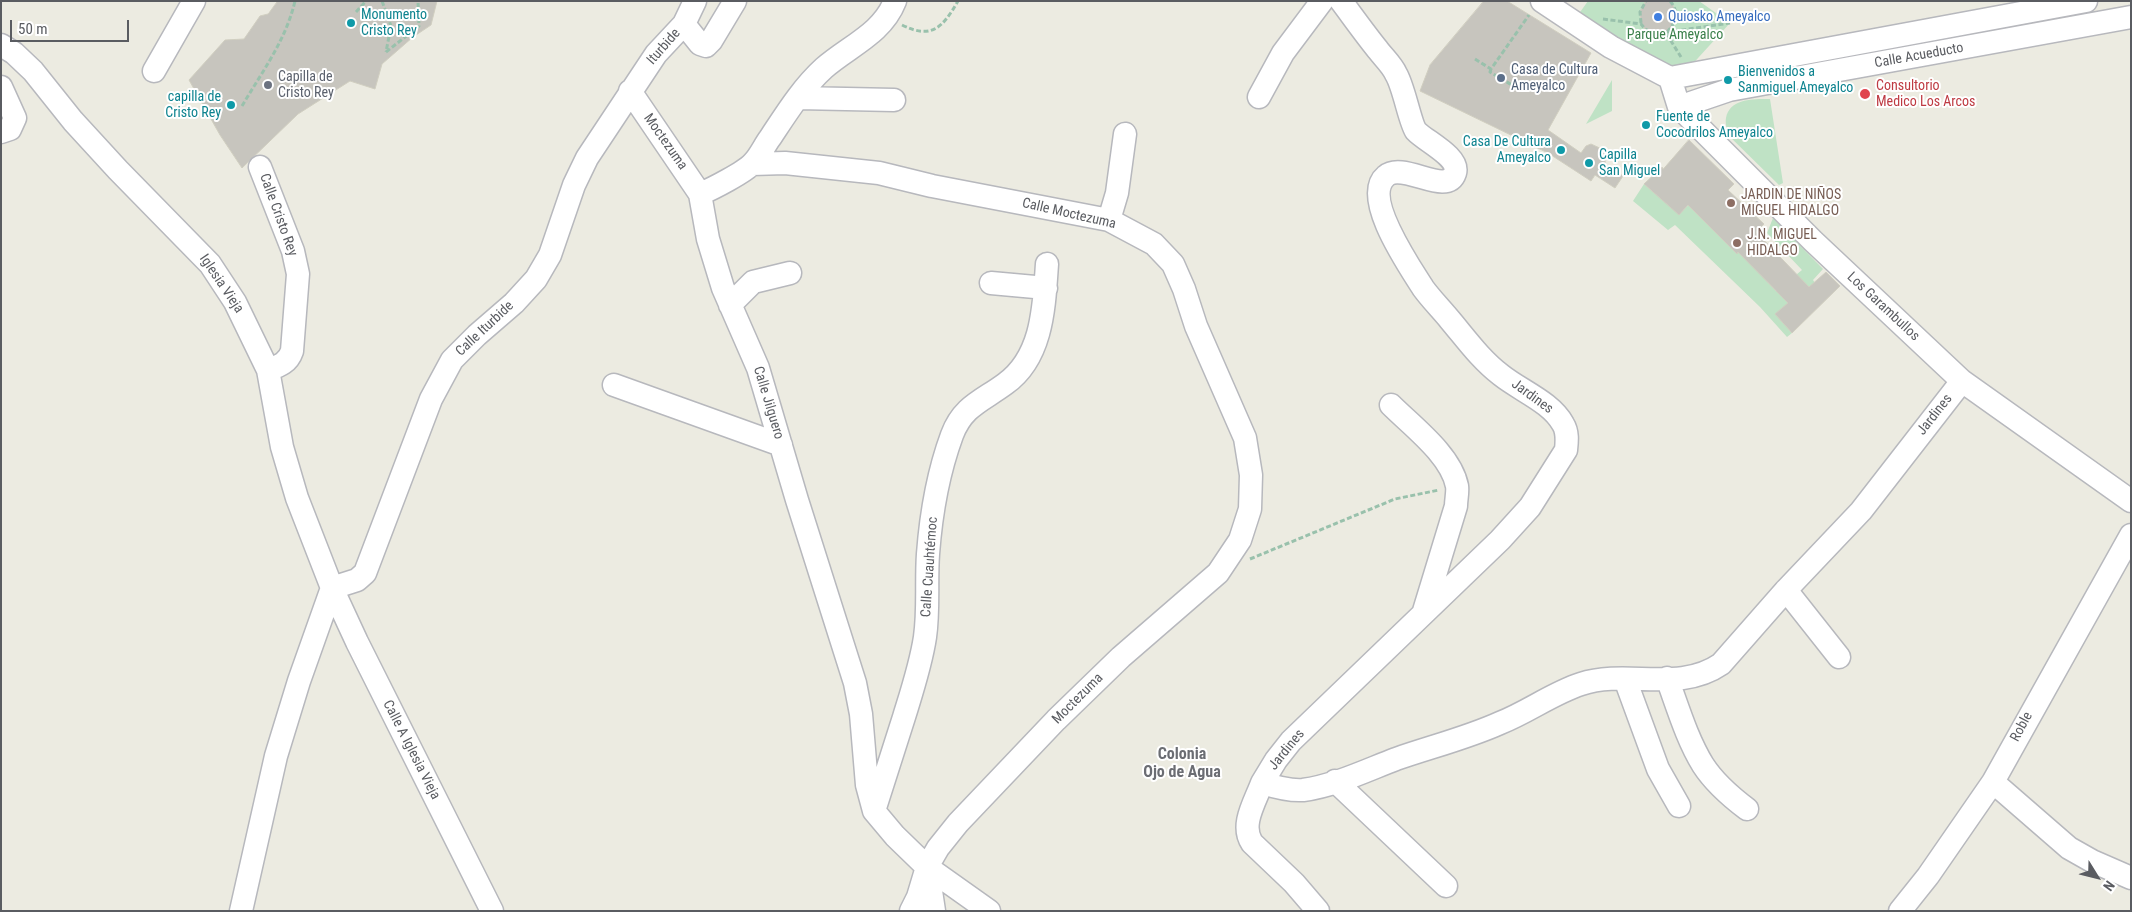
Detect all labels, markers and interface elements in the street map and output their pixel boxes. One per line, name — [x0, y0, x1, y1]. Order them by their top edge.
place label: Monumento Cristo Rey — [361, 7, 427, 40]
place label: Quiosko Ameyalco — [1668, 9, 1771, 25]
scale bar — [12, 10, 131, 42]
marker: Quiosko Ameyalco — [1652, 11, 1664, 23]
marker: Monumento Cristo Rey — [345, 17, 357, 29]
text: 50 m — [18, 20, 48, 38]
street label: Iturbide — [644, 26, 684, 68]
park label: Parque Ameyalco — [1627, 27, 1723, 43]
street label: Calle Acueducto — [1873, 40, 1965, 72]
place label: Casa de Cultura Ameyalco — [1511, 62, 1598, 94]
place label: Bienvenidos a Sanmiguel Ameyalco — [1738, 64, 1853, 96]
place label: Capilla de Cristo Rey — [278, 69, 334, 102]
marker: Casa de Cultura Ameyalco — [1495, 72, 1507, 84]
marker: Bienvenidos a Sanmiguel Ameyalco — [1722, 74, 1734, 86]
place label: Consultorio Medico Los Arcos — [1876, 78, 1975, 110]
marker: Capilla de Cristo Rey — [262, 79, 274, 91]
marker: Consultorio Medico Los Arcos — [1858, 87, 1872, 101]
place label: capilla de Cristo Rey — [165, 89, 221, 121]
marker: capilla de Cristo Rey — [225, 99, 237, 111]
place label: Fuente de Cocodrilos Ameyalco — [1656, 109, 1773, 142]
street label: Moctezuma — [639, 111, 691, 173]
marker: Fuente de Cocodrilos Ameyalco — [1640, 119, 1652, 131]
place label: Casa De Cultura Ameyalco — [1463, 134, 1551, 166]
marker: Casa De Cultura Ameyalco — [1555, 144, 1567, 156]
place label: Capilla San Miguel — [1599, 147, 1660, 180]
marker: Capilla San Miguel — [1583, 157, 1595, 169]
street label: Calle Cristo Rey — [255, 171, 301, 259]
place label: JARDIN DE NIÑOS MIGUEL HIDALGO — [1741, 187, 1841, 220]
street label: Calle Moctezuma — [1020, 195, 1118, 233]
marker: JARDIN DE NIÑOS MIGUEL HIDALGO — [1725, 197, 1737, 209]
place label: J.N. MIGUEL HIDALGO — [1747, 227, 1817, 260]
marker: J.N. MIGUEL HIDALGO — [1731, 237, 1743, 249]
street label: Iglesia Vieja — [195, 251, 247, 317]
street label: Los Garambullos — [1843, 269, 1923, 345]
street label: Calle Iturbide — [453, 298, 517, 360]
street label: Calle Jilguero — [749, 364, 787, 442]
street label: Jardines — [1508, 376, 1556, 418]
street label: Jardines — [1914, 391, 1956, 439]
street label: Calle Cuauhtémoc — [918, 516, 942, 618]
street label: Moctezuma — [1049, 670, 1107, 728]
street label: Calle A Iglesia Vieja — [379, 697, 443, 803]
street label: Roble — [2007, 709, 2037, 745]
street label: Jardines — [1266, 726, 1308, 774]
district label: Colonia Ojo de Agua — [1143, 745, 1221, 783]
north arrow — [2072, 852, 2122, 902]
text: N — [2100, 878, 2118, 894]

